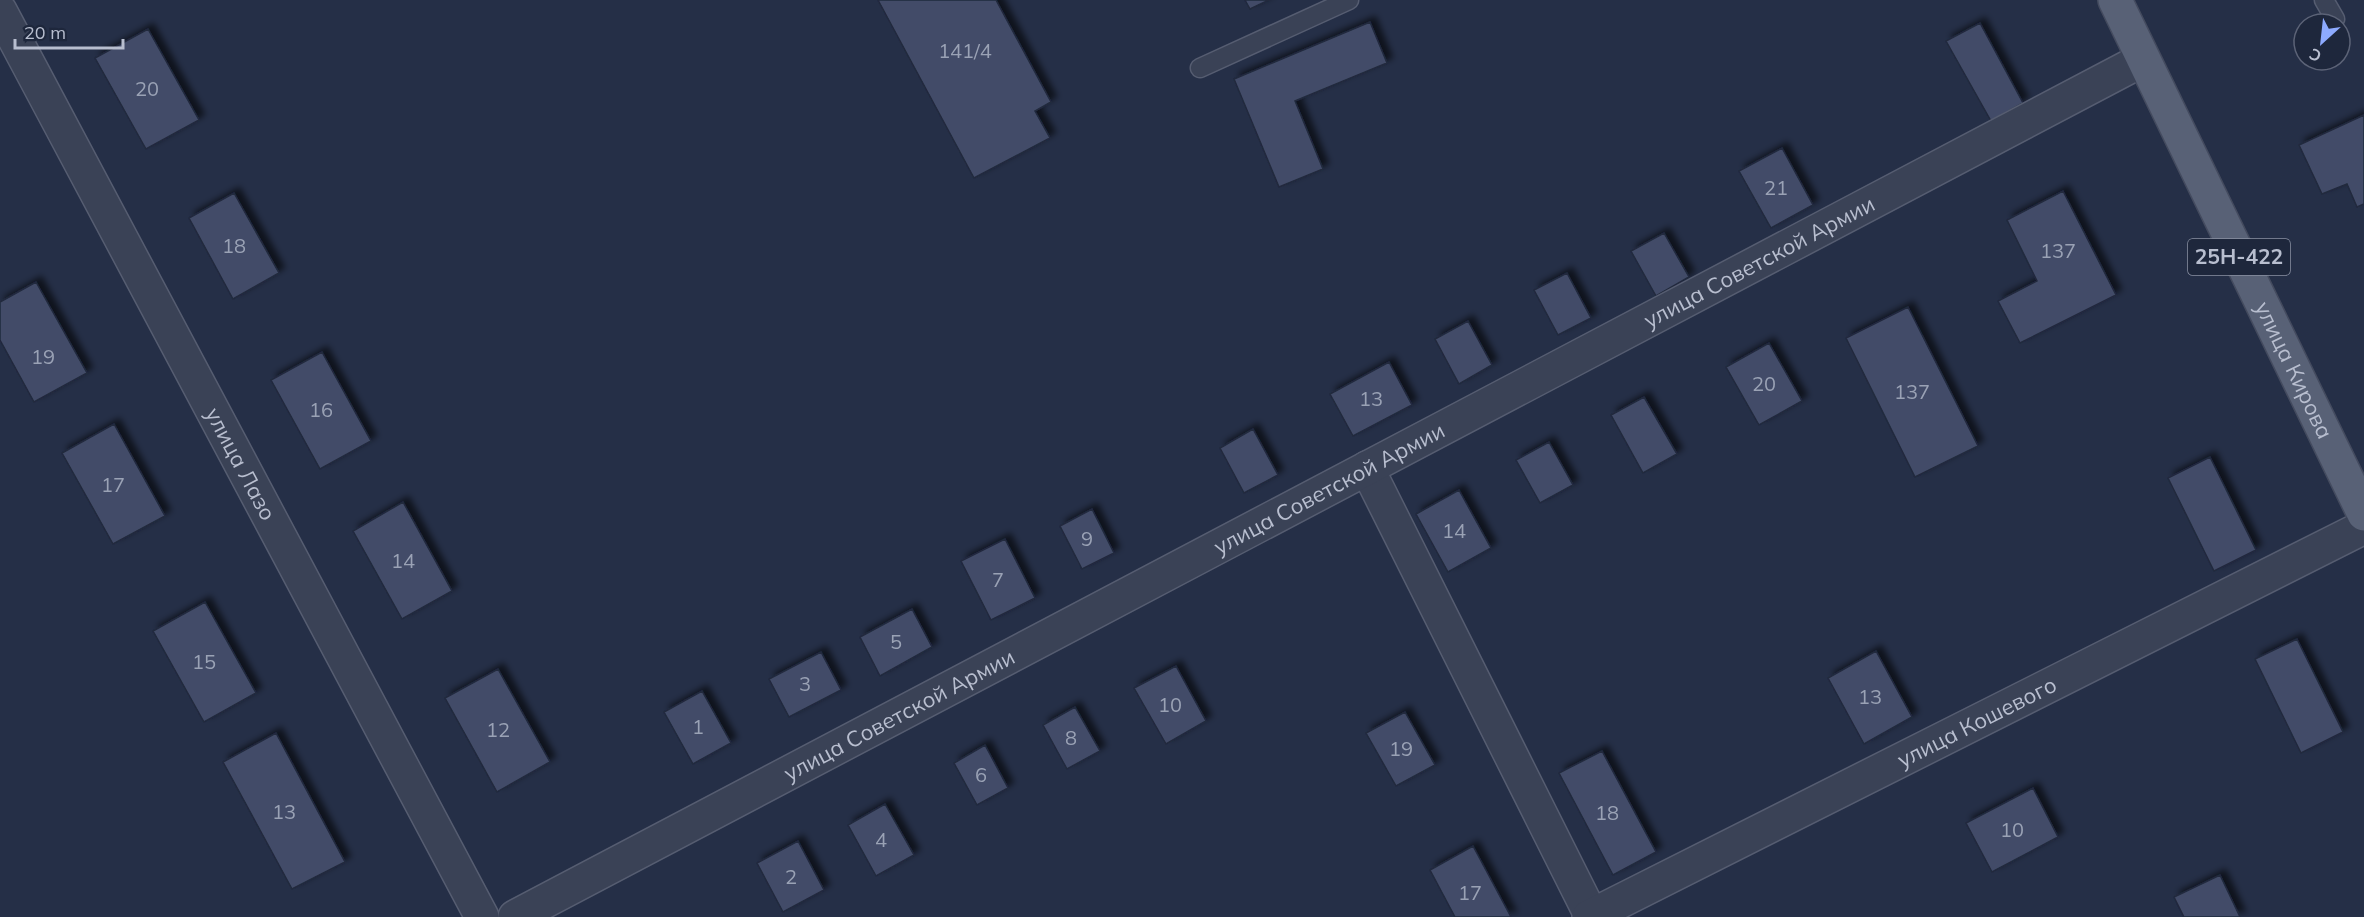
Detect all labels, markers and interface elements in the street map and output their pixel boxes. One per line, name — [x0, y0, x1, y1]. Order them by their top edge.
scale bar — [15, 12, 123, 50]
north arrow — [2292, 12, 2352, 72]
text: 20 m — [24, 21, 66, 44]
house number: 141/4 — [938, 38, 992, 63]
text: С — [2306, 44, 2325, 67]
house number: 20 — [135, 76, 159, 101]
house number: 21 — [1764, 175, 1788, 200]
street label: улица Советской Армии — [1639, 189, 1879, 334]
house number: 18 — [222, 233, 246, 258]
house number: 137 — [2040, 238, 2076, 263]
road number: 25Н-422 — [2188, 239, 2290, 275]
street label: улица Кирова — [2249, 297, 2339, 443]
house number: 19 — [31, 344, 55, 369]
house number: 20 — [1752, 371, 1776, 396]
house number: 137 — [1894, 379, 1930, 404]
house number: 13 — [1359, 386, 1383, 411]
house number: 16 — [309, 397, 333, 422]
street label: улица Лазо — [199, 403, 282, 525]
street label: улица Советской Армии — [1209, 416, 1449, 561]
house number: 17 — [101, 472, 125, 497]
house number: 14 — [1442, 518, 1466, 543]
house number: 9 — [1081, 526, 1093, 551]
house number: 14 — [391, 548, 415, 573]
house number: 7 — [992, 567, 1004, 592]
house number: 5 — [890, 629, 902, 654]
street label: улица Советской Армии — [779, 642, 1019, 787]
house number: 15 — [192, 649, 216, 674]
street label: улица Кошевого — [1892, 670, 2061, 774]
house number: 3 — [799, 671, 811, 696]
house number: 13 — [1858, 684, 1882, 709]
house number: 10 — [1158, 692, 1182, 717]
house number: 1 — [692, 714, 704, 739]
house number: 12 — [486, 717, 510, 742]
house number: 8 — [1065, 725, 1077, 750]
house number: 19 — [1389, 736, 1413, 761]
house number: 6 — [975, 762, 987, 787]
house number: 13 — [272, 799, 296, 824]
house number: 18 — [1595, 800, 1619, 825]
house number: 10 — [2000, 817, 2024, 842]
house number: 4 — [875, 827, 887, 852]
house number: 2 — [785, 864, 797, 889]
house number: 17 — [1458, 880, 1482, 905]

